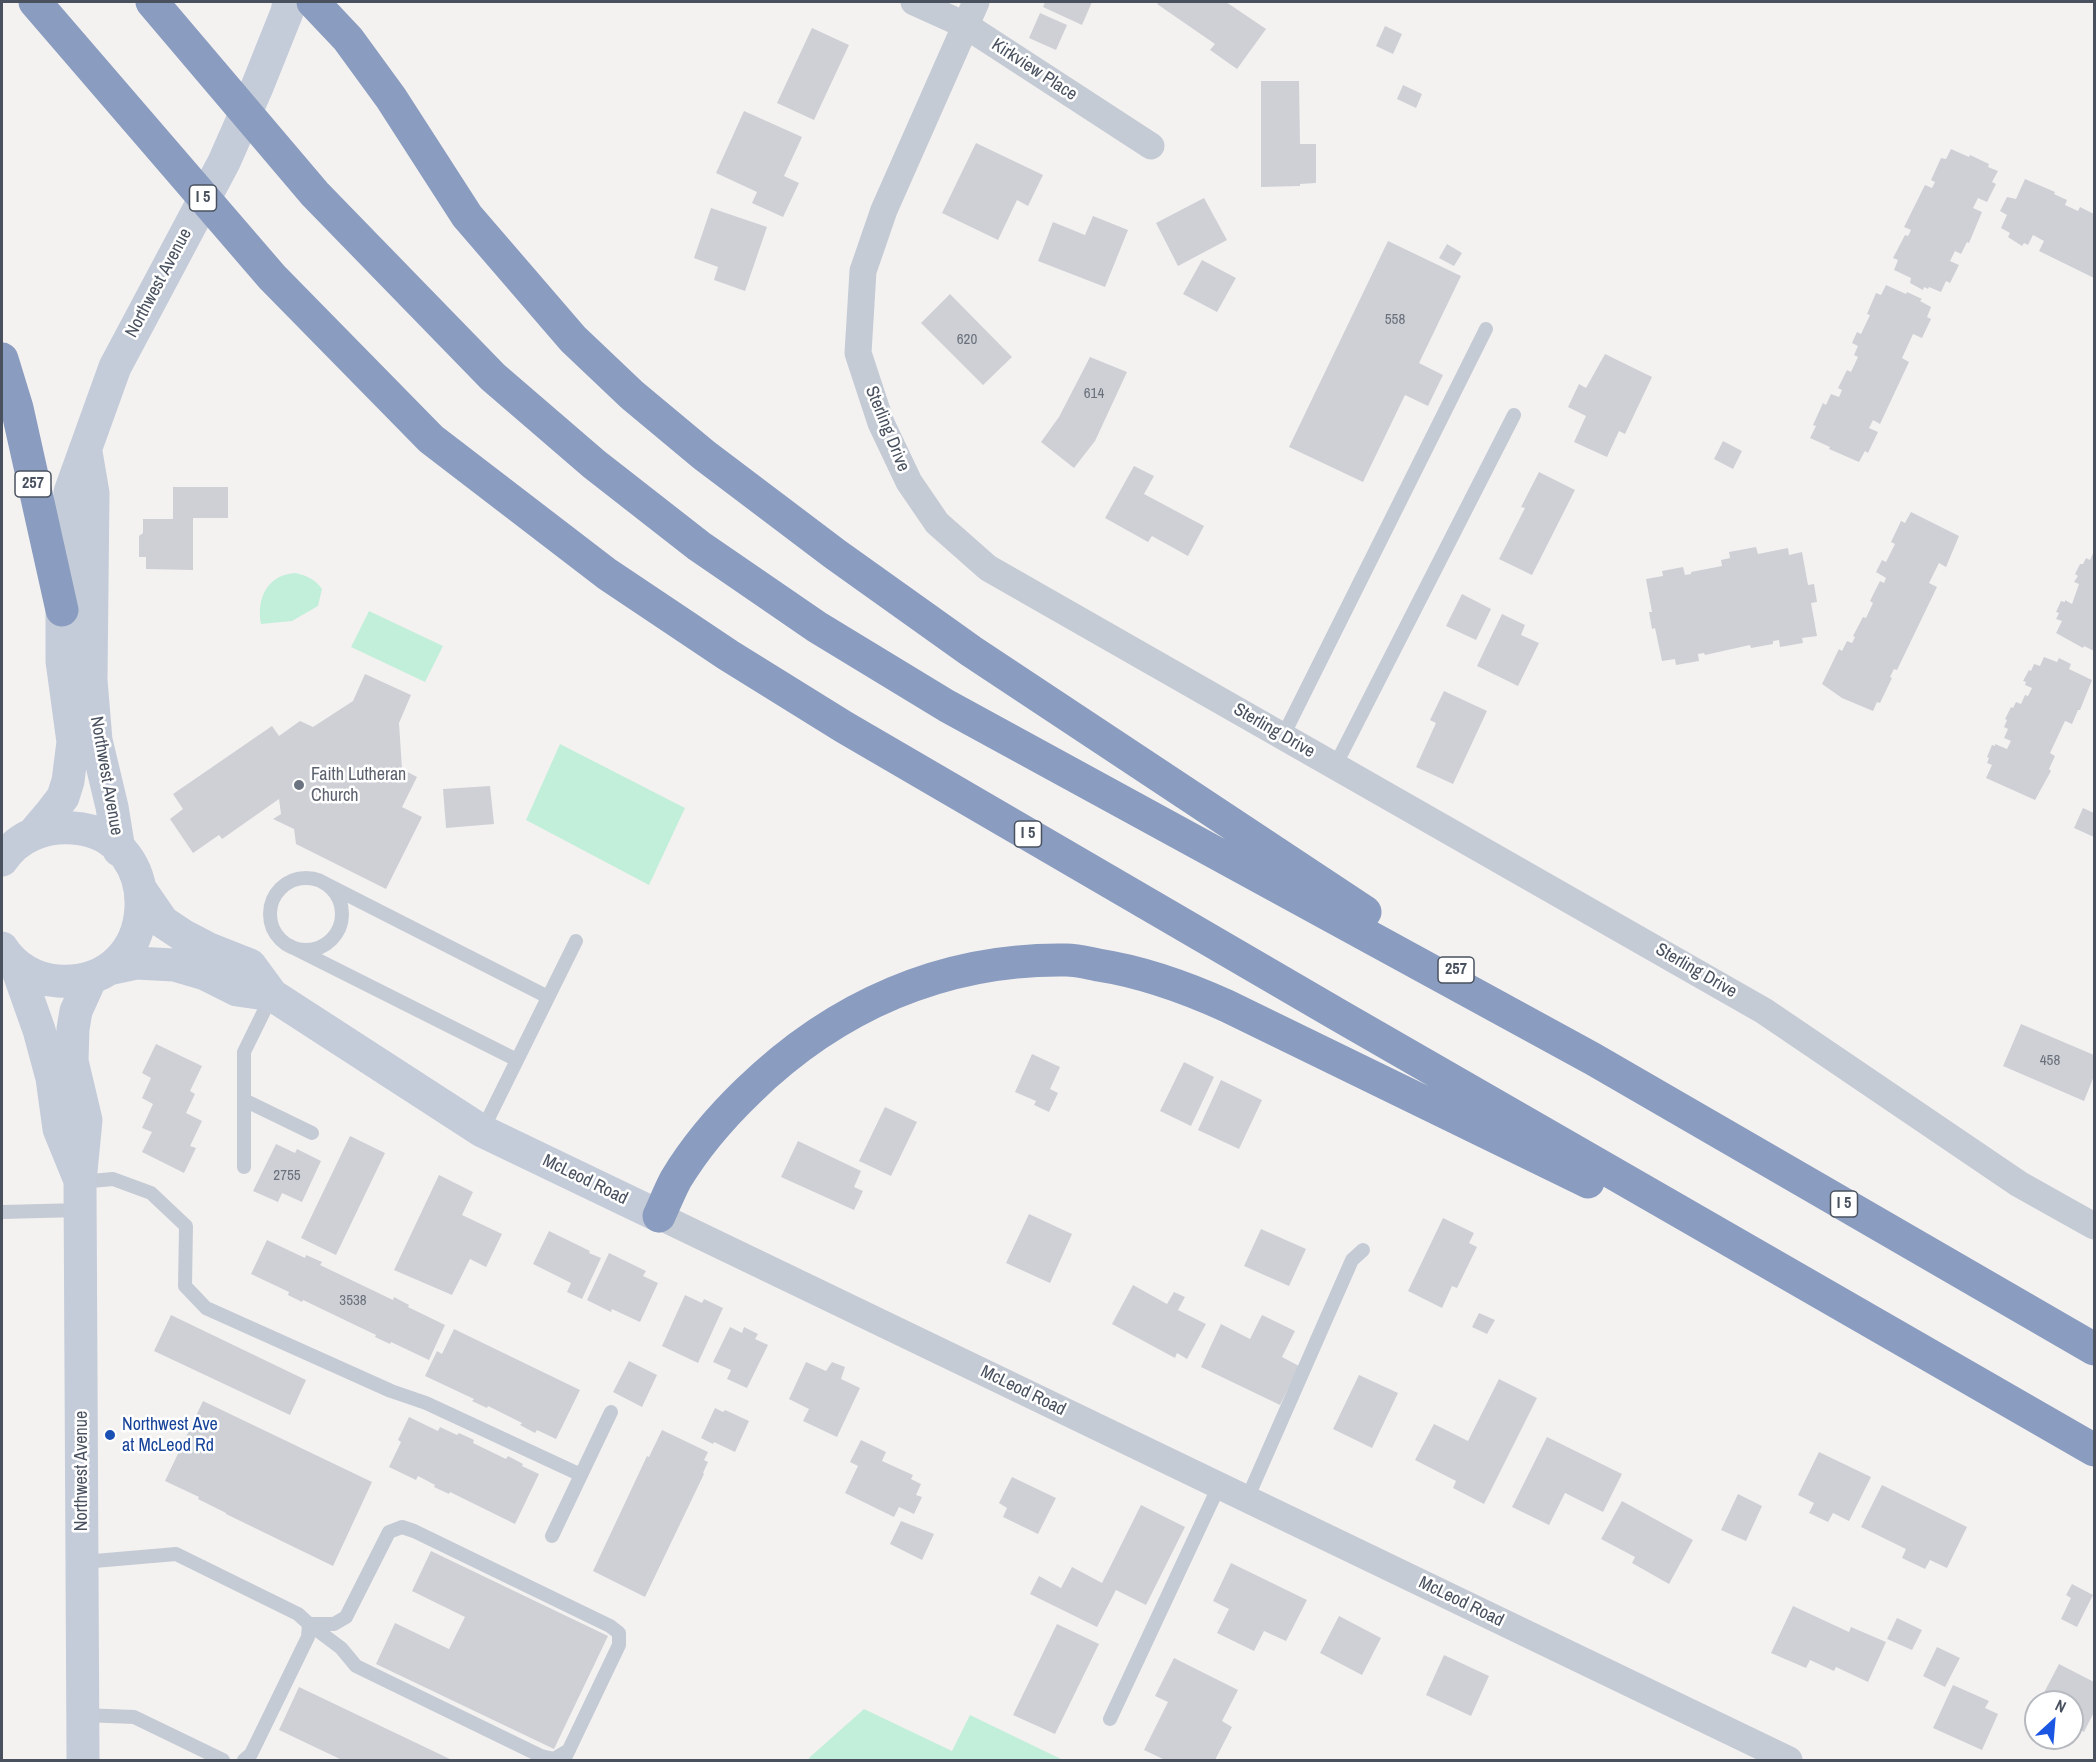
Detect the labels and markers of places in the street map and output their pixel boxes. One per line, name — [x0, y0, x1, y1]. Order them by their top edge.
place label: Faith Lutheran Church — [311, 764, 406, 806]
marker: Faith Lutheran Church — [292, 778, 306, 792]
place label: Northwest Ave at McLeod Rd — [122, 1414, 218, 1456]
marker: Northwest Ave at McLeod Rd — [103, 1428, 117, 1442]

